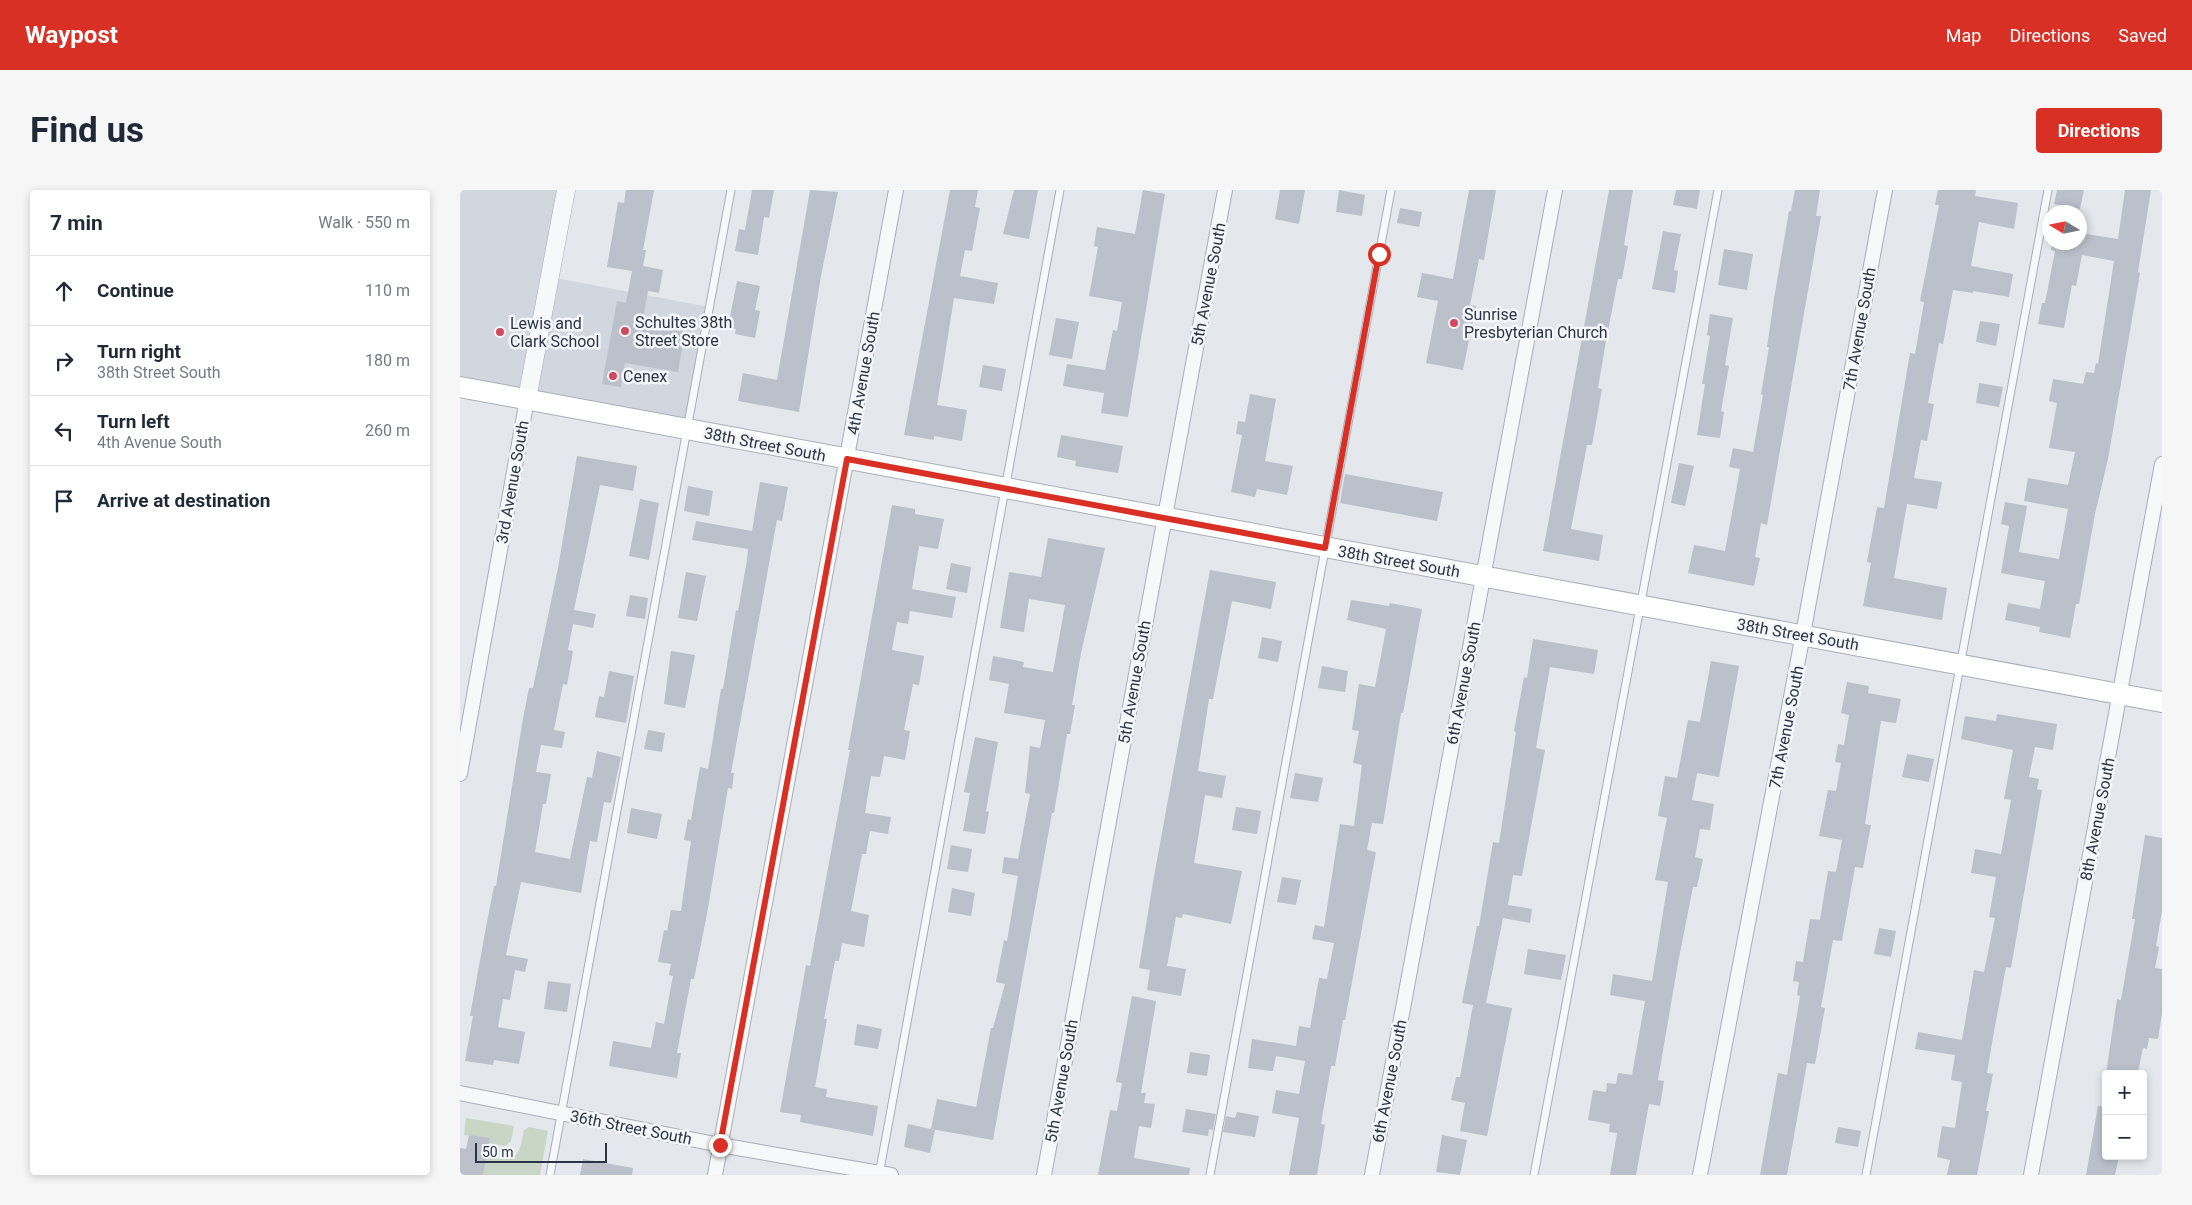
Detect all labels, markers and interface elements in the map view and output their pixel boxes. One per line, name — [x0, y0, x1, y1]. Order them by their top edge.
text: Waypost — [25, 21, 118, 49]
text: Map — [1946, 25, 1981, 46]
text: Directions — [2009, 25, 2090, 46]
text: Saved — [2118, 25, 2167, 46]
button: Directions — [2036, 108, 2162, 153]
text: Find us — [30, 110, 144, 151]
north arrow — [2042, 205, 2087, 250]
text: 7 min — [50, 211, 103, 235]
text: Walk · 550 m — [318, 213, 410, 232]
street label: 5th Avenue South — [1187, 221, 1230, 347]
route start — [1368, 243, 1391, 266]
street label: 7th Avenue South — [1839, 266, 1880, 392]
icon: ahead — [50, 277, 78, 305]
text: Continue — [97, 279, 174, 302]
text: 110 m — [365, 281, 410, 300]
place label: Sunrise Presbyterian Church — [1464, 305, 1608, 342]
street label: 4th Avenue South — [843, 310, 884, 436]
place label: Schultes 38th Street Store — [635, 313, 732, 350]
place label: Lewis and Clark School — [510, 314, 599, 351]
marker: Sunrise Presbyterian Church — [1448, 317, 1460, 329]
marker: Schultes 38th Street Store — [619, 325, 631, 337]
marker: Lewis and Clark School — [494, 326, 506, 338]
text: Turn right — [97, 340, 181, 363]
icon: right — [50, 347, 78, 375]
text: 180 m — [365, 351, 410, 370]
text: 38th Street South — [97, 363, 221, 382]
place label: Cenex — [623, 367, 667, 386]
marker: Cenex — [607, 370, 619, 382]
text: Turn left — [97, 410, 170, 433]
icon: left — [50, 417, 78, 445]
street label: 3rd Avenue South — [492, 419, 533, 545]
text: 260 m — [365, 421, 410, 440]
street label: 38th Street South — [702, 423, 827, 466]
text: 4th Avenue South — [97, 433, 222, 452]
icon: arrive — [50, 487, 78, 515]
text: Arrive at destination — [97, 489, 270, 512]
street label: 38th Street South — [1336, 541, 1461, 582]
street label: 38th Street South — [1735, 614, 1860, 655]
street label: 5th Avenue South — [1114, 619, 1155, 745]
street label: 6th Avenue South — [1442, 620, 1485, 746]
street label: 7th Avenue South — [1765, 664, 1808, 790]
street label: 8th Avenue South — [2076, 756, 2119, 882]
street label: 5th Avenue South — [1041, 1018, 1082, 1144]
street label: 6th Avenue South — [1368, 1018, 1411, 1144]
map controls — [2102, 1070, 2147, 1160]
button: + — [2102, 1070, 2147, 1115]
street label: 36th Street South — [568, 1106, 693, 1149]
button: − — [2102, 1115, 2147, 1160]
route end — [709, 1134, 732, 1157]
scale bar — [475, 1140, 608, 1163]
text: 50 m — [482, 1144, 514, 1160]

